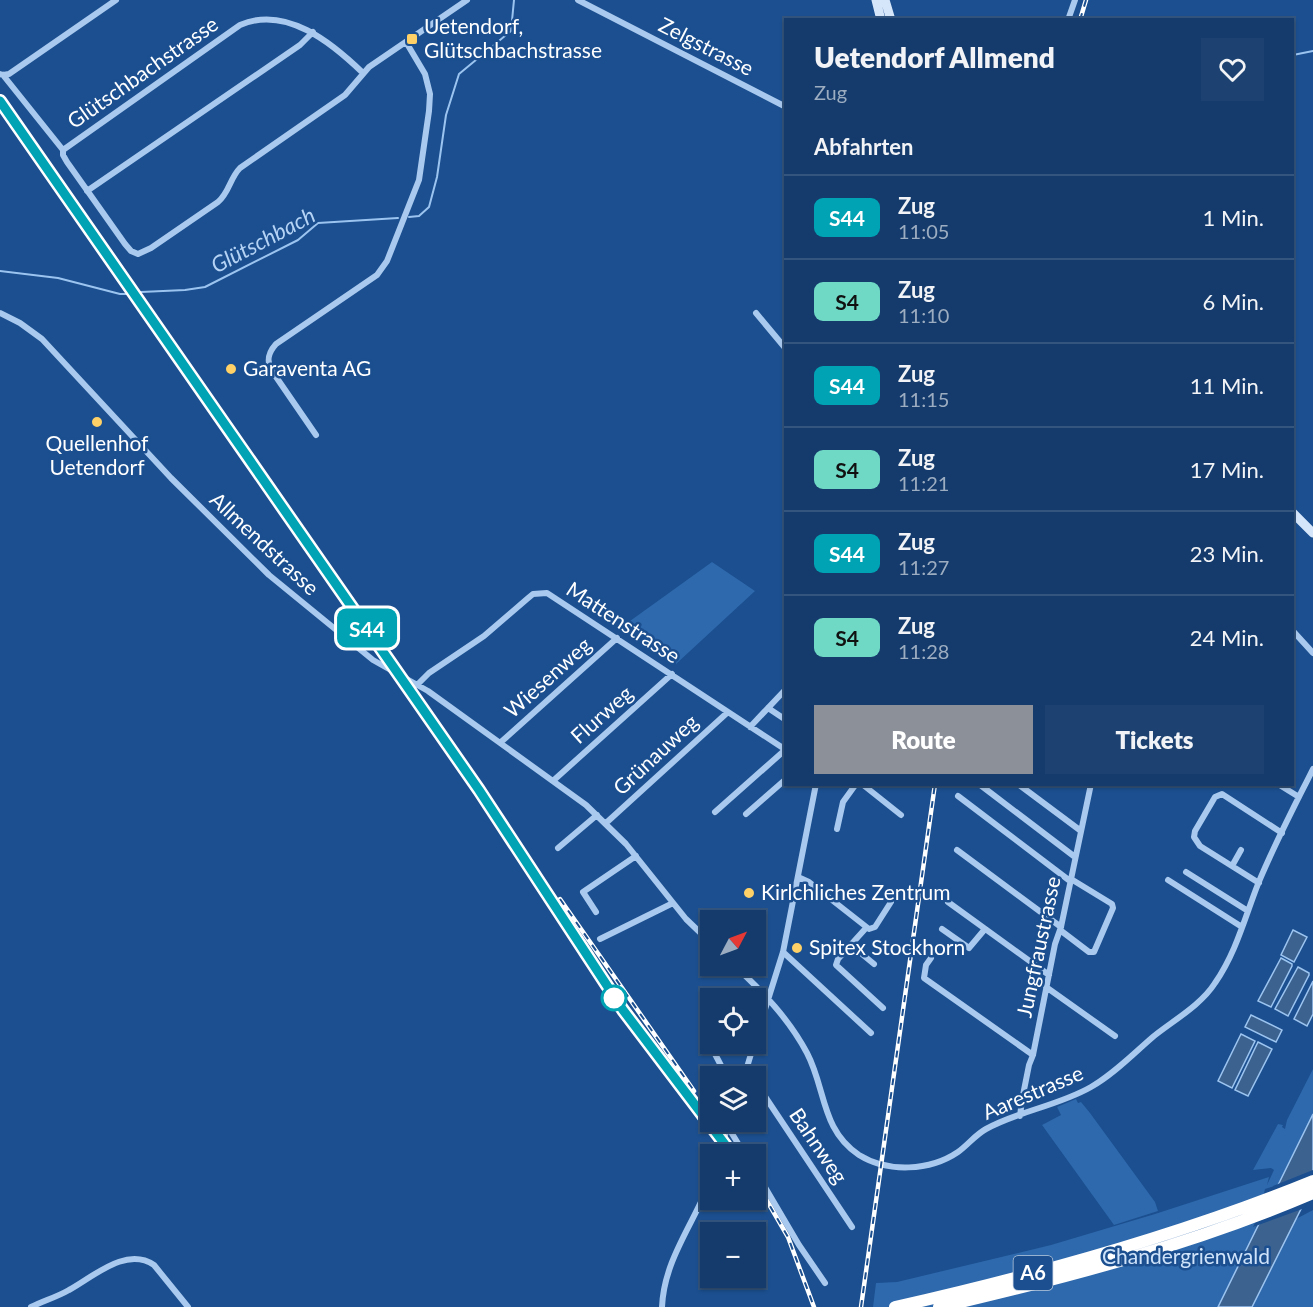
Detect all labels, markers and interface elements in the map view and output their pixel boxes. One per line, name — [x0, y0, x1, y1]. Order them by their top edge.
street label: Glütschbachstrasse — [62, 10, 222, 133]
street label: Zelgstrasse — [655, 11, 758, 80]
place label: Uetendorf, Glütschbachstrasse — [424, 13, 602, 62]
marker: Uetendorf, Glütschbachstrasse — [405, 32, 419, 46]
button: heart — [1201, 38, 1264, 101]
text: Uetendorf Allmend — [814, 40, 1055, 74]
text: Zug — [814, 80, 847, 104]
text: Abfahrten — [814, 133, 913, 160]
text: Zug — [898, 192, 935, 219]
water label: Glütschbach — [206, 201, 320, 278]
text: 1 Min. — [1203, 204, 1264, 231]
text: S44 — [829, 205, 865, 230]
text: 11:05 — [898, 219, 949, 243]
text: Zug — [898, 276, 935, 303]
text: 6 Min. — [1203, 288, 1264, 315]
text: S4 — [835, 289, 859, 314]
text: 11:10 — [898, 303, 949, 327]
place label: Garaventa AG — [243, 355, 371, 380]
text: Zug — [898, 360, 935, 387]
marker: Garaventa AG — [224, 362, 238, 376]
text: 11 Min. — [1190, 372, 1264, 399]
text: S44 — [829, 373, 865, 398]
text: 11:15 — [898, 387, 949, 411]
marker: Quellenhof Uetendorf — [90, 415, 104, 429]
place label: Quellenhof Uetendorf — [46, 430, 149, 479]
text: Zug — [898, 444, 935, 471]
text: 17 Min. — [1190, 456, 1264, 483]
text: S4 — [835, 457, 859, 482]
text: 11:21 — [898, 471, 949, 495]
street label: Allmendstrasse — [205, 486, 325, 600]
text: Zug — [898, 528, 935, 555]
text: 23 Min. — [1190, 540, 1264, 567]
text: S44 — [829, 541, 865, 566]
text: 11:27 — [898, 555, 949, 579]
street label: Mattenstrasse — [562, 576, 685, 668]
line badge: S44 — [332, 608, 401, 648]
text: Zug — [898, 612, 935, 639]
text: S44 — [349, 616, 385, 641]
text: 24 Min. — [1190, 624, 1264, 651]
text: S4 — [835, 625, 859, 650]
street label: Wiesenweg — [498, 631, 596, 722]
text: 11:28 — [898, 639, 949, 663]
street label: Flurweg — [565, 680, 637, 748]
button: Route — [814, 705, 1033, 774]
button: Tickets — [1045, 705, 1264, 774]
street label: Grünauweg — [607, 708, 703, 799]
street label: Jungfraustrasse — [1010, 874, 1065, 1020]
place label: Kirlchliches Zentrum — [761, 879, 951, 904]
marker: Kirlchliches Zentrum — [742, 886, 756, 900]
north arrow — [700, 910, 766, 976]
map controls — [700, 910, 766, 1288]
place label: Spitex Stockhorn — [809, 934, 965, 959]
marker: Spitex Stockhorn — [790, 941, 804, 955]
unlabelled marker — [601, 985, 627, 1011]
button: locate — [700, 988, 766, 1054]
street label: Aarestrasse — [978, 1059, 1086, 1124]
button: layers — [700, 1066, 766, 1132]
street label: Bahnweg — [785, 1103, 854, 1188]
button: + — [700, 1144, 766, 1210]
button: − — [700, 1222, 766, 1288]
park label: Chandergrienwald — [1102, 1243, 1270, 1268]
road number: A6 — [1014, 1256, 1052, 1290]

